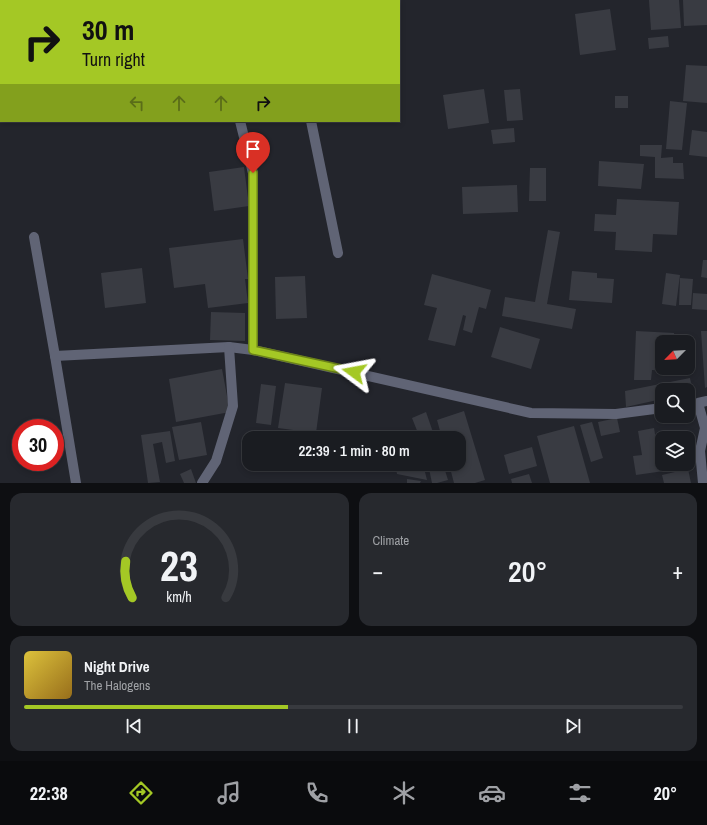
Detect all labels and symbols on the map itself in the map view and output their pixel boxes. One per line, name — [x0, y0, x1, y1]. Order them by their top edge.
pin — [236, 132, 270, 173]
north arrow — [655, 335, 695, 375]
position arrow — [333, 351, 375, 393]
speed limit sign: 30 — [12, 419, 64, 471]

